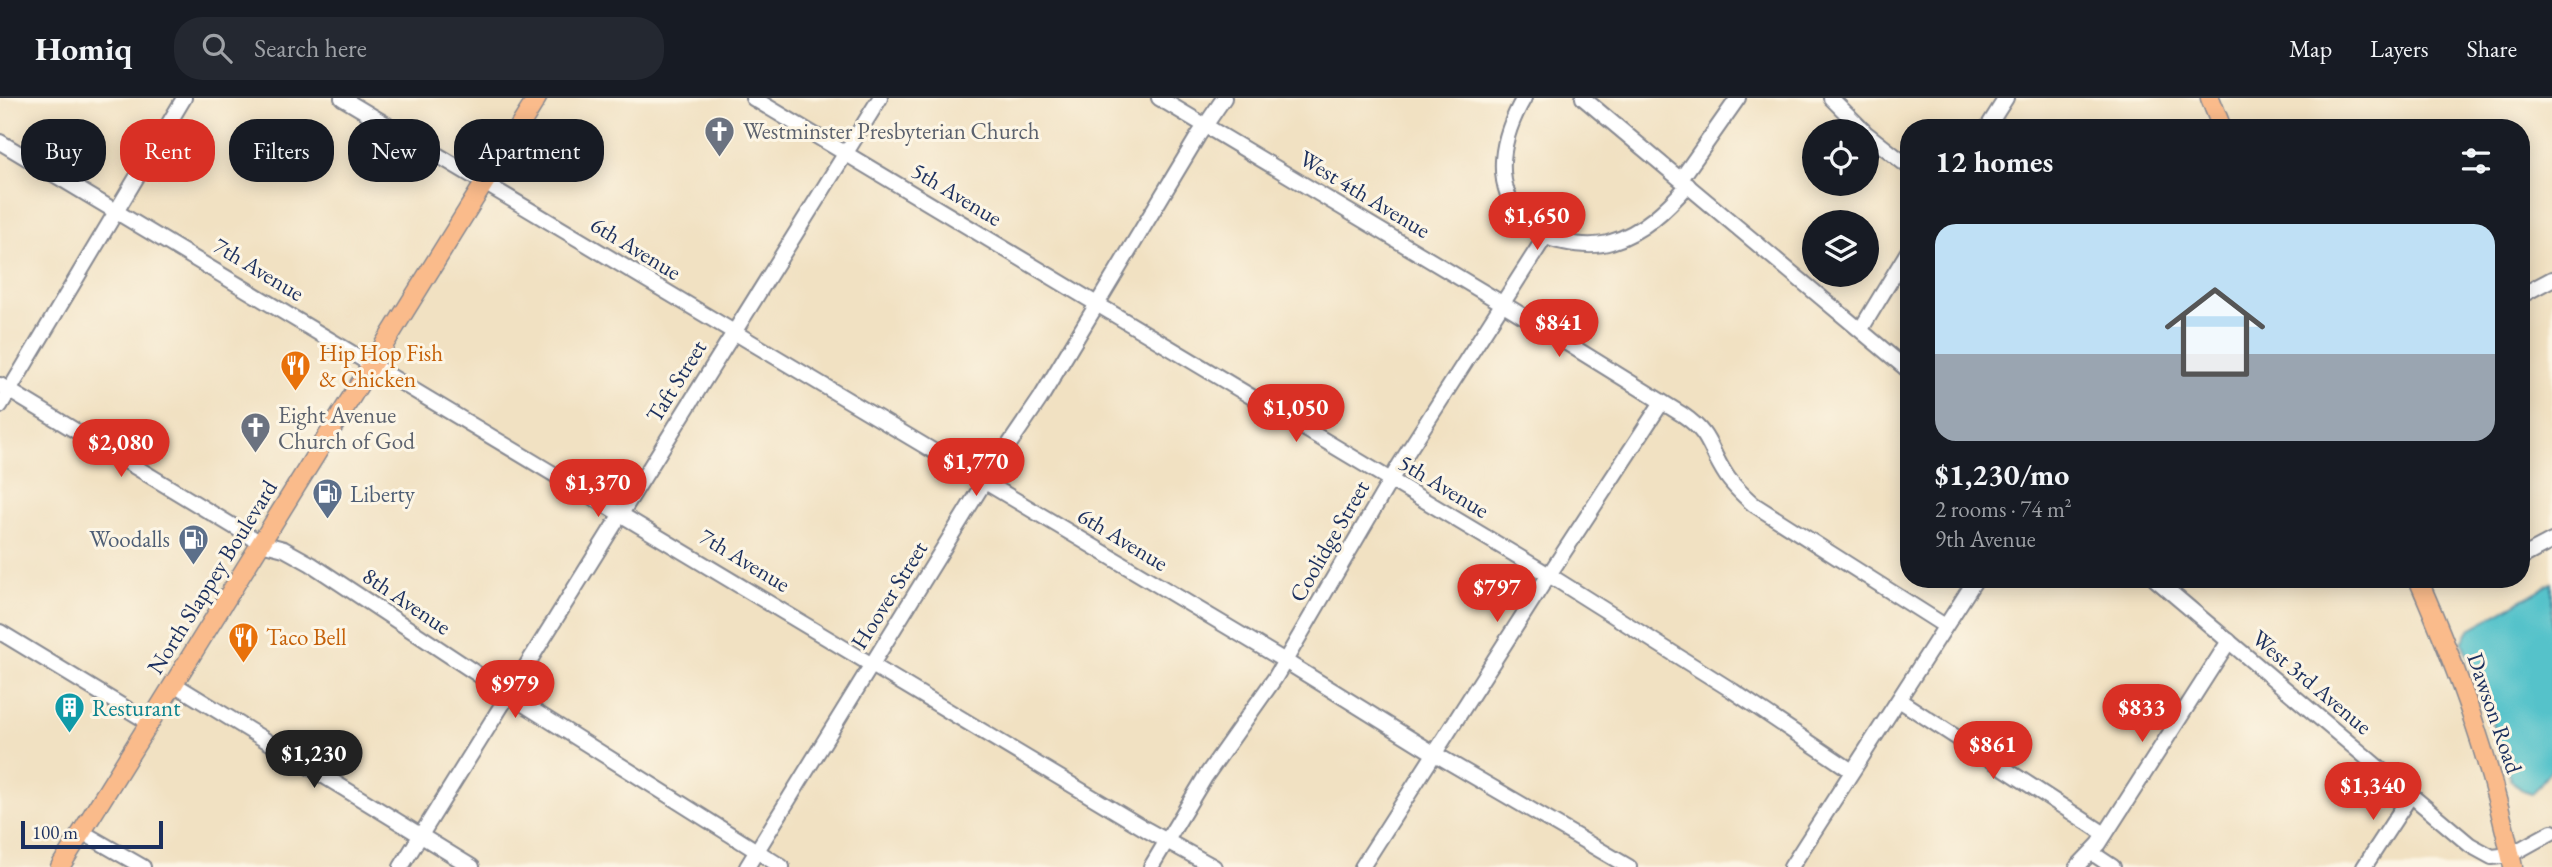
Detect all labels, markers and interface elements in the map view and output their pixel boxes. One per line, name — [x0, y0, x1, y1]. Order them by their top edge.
search box — [174, 17, 664, 80]
text: Homiq — [35, 27, 132, 70]
icon: search — [198, 29, 236, 67]
text: Search here — [254, 31, 367, 65]
text: Map — [2289, 33, 2332, 64]
text: Layers — [2370, 33, 2429, 64]
text: Share — [2467, 33, 2517, 64]
church icon: Westminster Presbyterian Church — [703, 114, 737, 158]
place label: Westminster Presbyterian Church — [743, 116, 1040, 146]
chip: Buy — [21, 119, 106, 182]
chip: Rent — [120, 119, 215, 182]
chip: Filters — [229, 119, 334, 182]
chip: New — [348, 119, 440, 182]
chip: Apartment — [454, 119, 604, 182]
map controls — [1802, 119, 1879, 287]
button: locate — [1802, 119, 1879, 196]
text: 12 homes — [1935, 142, 2053, 181]
icon: filters — [2457, 142, 2495, 180]
street label: West 4th Avenue — [1294, 143, 1436, 245]
street label: 5th Avenue — [906, 155, 1008, 233]
pin: $1,650 — [1480, 192, 1594, 252]
text: $1,650 — [1505, 200, 1569, 230]
street label: 6th Avenue — [585, 209, 687, 287]
button: layers — [1802, 210, 1879, 287]
street label: 7th Avenue — [208, 230, 310, 308]
icon: home — [2152, 269, 2278, 395]
pin: $841 — [1518, 300, 1600, 359]
text: $841 — [1535, 307, 1583, 337]
street label: Taft Street — [639, 333, 713, 428]
place label: Hip Hop Fish & Chicken — [319, 338, 443, 394]
restaurant icon: Hip Hop Fish & Chicken — [279, 349, 313, 393]
pin: $1,050 — [1239, 384, 1353, 444]
text: $1,050 — [1264, 392, 1328, 422]
place label: Eight Avenue Church of God — [278, 400, 415, 456]
church icon: Eight Avenue Church of God — [238, 411, 272, 455]
pin: $2,080 — [64, 420, 178, 479]
text: $2,080 — [89, 427, 153, 457]
pin: $1,770 — [919, 438, 1033, 498]
text: $1,770 — [944, 446, 1008, 476]
street label: 5th Avenue — [1393, 447, 1495, 525]
text: $1,230/mo — [1935, 455, 2069, 494]
pin: $1,370 — [541, 460, 655, 519]
text: $1,370 — [566, 467, 630, 497]
street label: North Slappey Boulevard — [140, 474, 284, 680]
street label: Coolidge Street — [1282, 474, 1376, 607]
fuel station icon: Liberty — [310, 477, 344, 521]
place label: Liberty — [350, 479, 416, 509]
text: 2 rooms · 74 m² — [1935, 494, 2072, 524]
street label: 6th Avenue — [1072, 500, 1174, 578]
street label: 7th Avenue — [694, 521, 796, 599]
fuel station icon: Woodalls — [176, 522, 210, 566]
place label: Woodalls — [89, 524, 170, 554]
text: 9th Avenue — [1935, 524, 2036, 554]
street label: Hoover Street — [844, 535, 935, 655]
street label: 8th Avenue — [357, 560, 457, 642]
pin: $797 — [1456, 564, 1538, 624]
text: $797 — [1473, 572, 1521, 602]
restaurant icon: Taco Bell — [226, 620, 260, 664]
place label: Taco Bell — [266, 622, 347, 652]
street label: West 3rd Avenue — [2246, 623, 2378, 741]
street label: Dawson Road — [2460, 649, 2530, 778]
pin: $979 — [474, 660, 556, 720]
text: $979 — [491, 668, 539, 698]
pin: $833 — [2101, 684, 2183, 744]
building icon: Resturant — [52, 691, 86, 735]
text: $833 — [2118, 692, 2166, 722]
place label: Resturant — [92, 693, 181, 723]
pin: $861 — [1952, 722, 2034, 781]
text: $861 — [1969, 729, 2017, 759]
pin: $1,230 — [257, 730, 371, 790]
text: $1,230 — [282, 738, 346, 768]
pin: $1,340 — [2316, 762, 2430, 822]
text: $1,340 — [2341, 770, 2405, 800]
scale bar — [21, 818, 163, 850]
text: 100 m — [32, 820, 78, 845]

